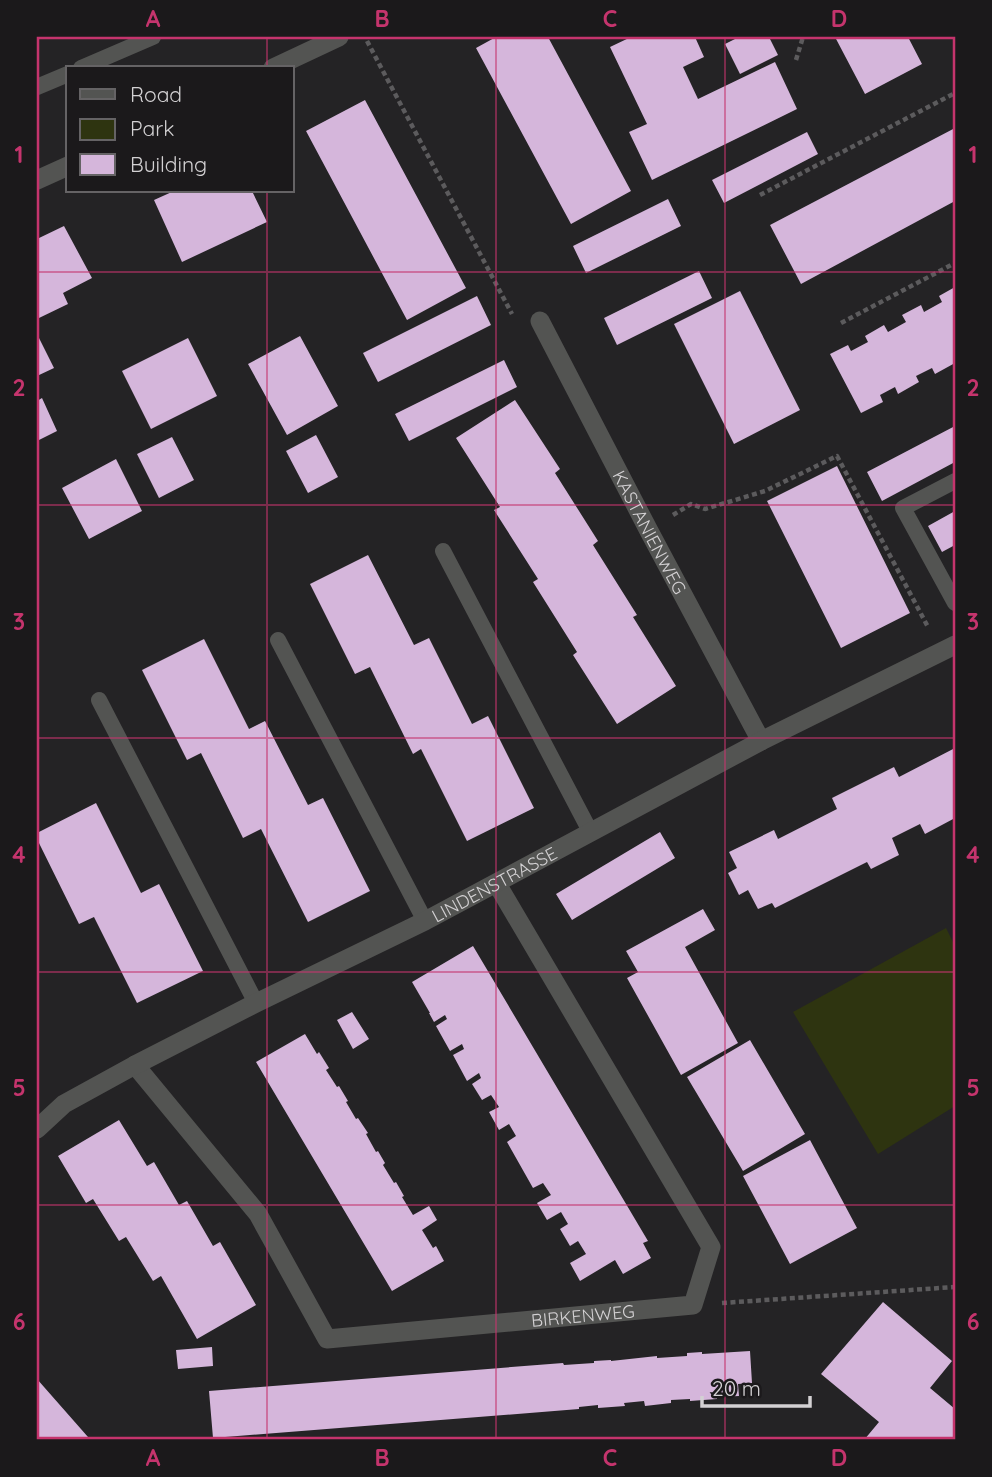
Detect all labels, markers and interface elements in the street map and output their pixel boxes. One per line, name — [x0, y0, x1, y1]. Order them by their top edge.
text: A — [146, 4, 161, 33]
text: B — [374, 4, 390, 33]
text: C — [603, 4, 617, 33]
text: D — [831, 4, 847, 33]
legend — [66, 66, 294, 192]
text: Road — [130, 81, 182, 107]
text: Park — [130, 115, 174, 141]
text: 1 — [15, 140, 23, 169]
text: 1 — [969, 140, 977, 169]
text: Building — [130, 151, 207, 177]
text: 2 — [12, 373, 26, 402]
text: 2 — [966, 373, 980, 402]
street label: KASTANIENWEG — [608, 466, 692, 598]
text: 3 — [13, 607, 25, 636]
text: 3 — [967, 607, 979, 636]
text: 4 — [12, 840, 26, 869]
text: 4 — [966, 840, 980, 869]
street label: LINDENSTRASSE — [428, 841, 561, 927]
text: 5 — [12, 1073, 26, 1102]
text: 5 — [966, 1073, 980, 1102]
street label: BIRKENWEG — [530, 1299, 636, 1331]
text: 6 — [13, 1307, 25, 1336]
text: 6 — [967, 1307, 979, 1336]
scale bar — [702, 1365, 810, 1409]
text: 20 m — [712, 1375, 761, 1401]
text: A — [146, 1443, 161, 1472]
text: B — [374, 1443, 390, 1472]
text: C — [603, 1443, 617, 1472]
text: D — [831, 1443, 847, 1472]

